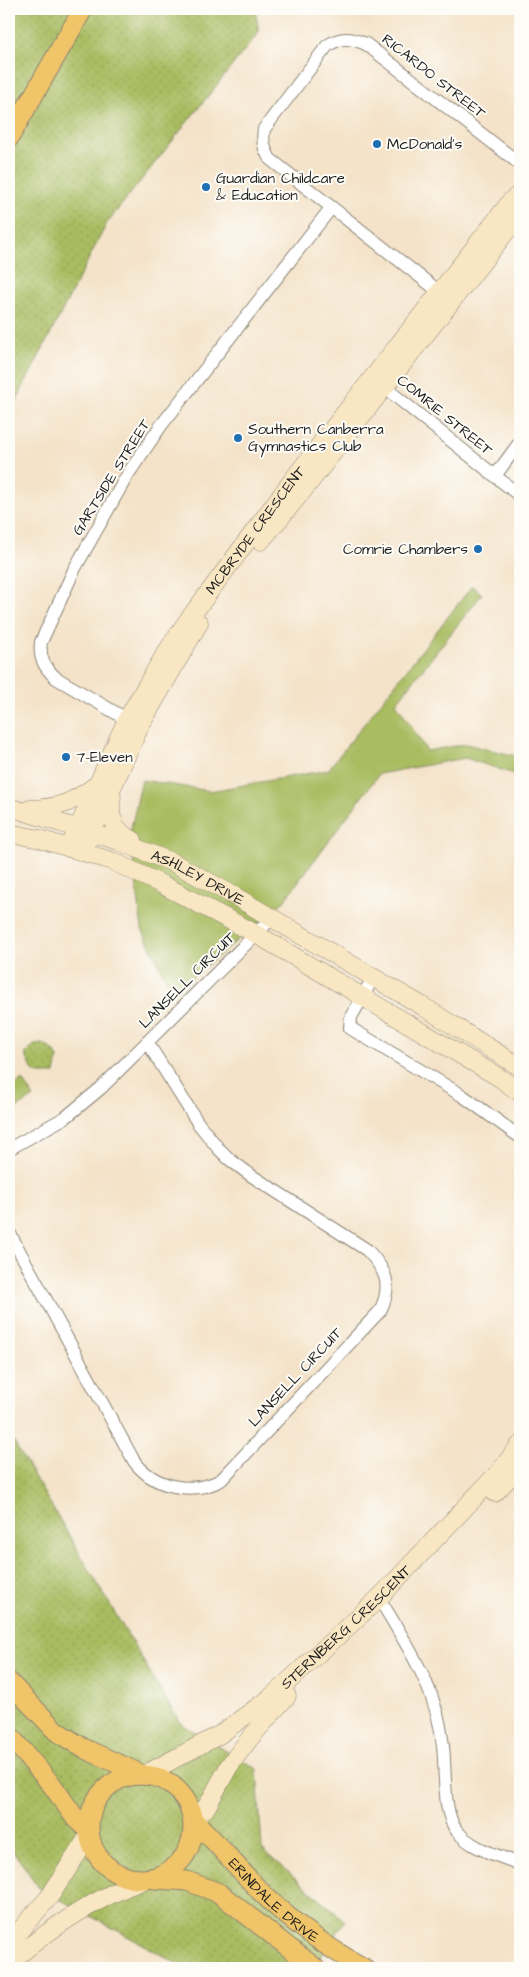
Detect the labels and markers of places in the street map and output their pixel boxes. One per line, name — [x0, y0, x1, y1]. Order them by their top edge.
place label: McDonald's — [387, 134, 463, 155]
marker: McDonald's — [371, 138, 383, 150]
place label: Guardian Childcare & Education — [216, 168, 345, 206]
marker: Guardian Childcare & Education — [200, 181, 212, 193]
place label: Southern Canberra Gymnastics Club — [248, 419, 384, 458]
marker: Southern Canberra Gymnastics Club — [232, 432, 244, 444]
place label: Comrie Chambers — [343, 539, 468, 560]
marker: Comrie Chambers — [472, 543, 484, 555]
place label: 7-Eleven — [76, 747, 133, 768]
marker: 7-Eleven — [60, 751, 72, 763]

